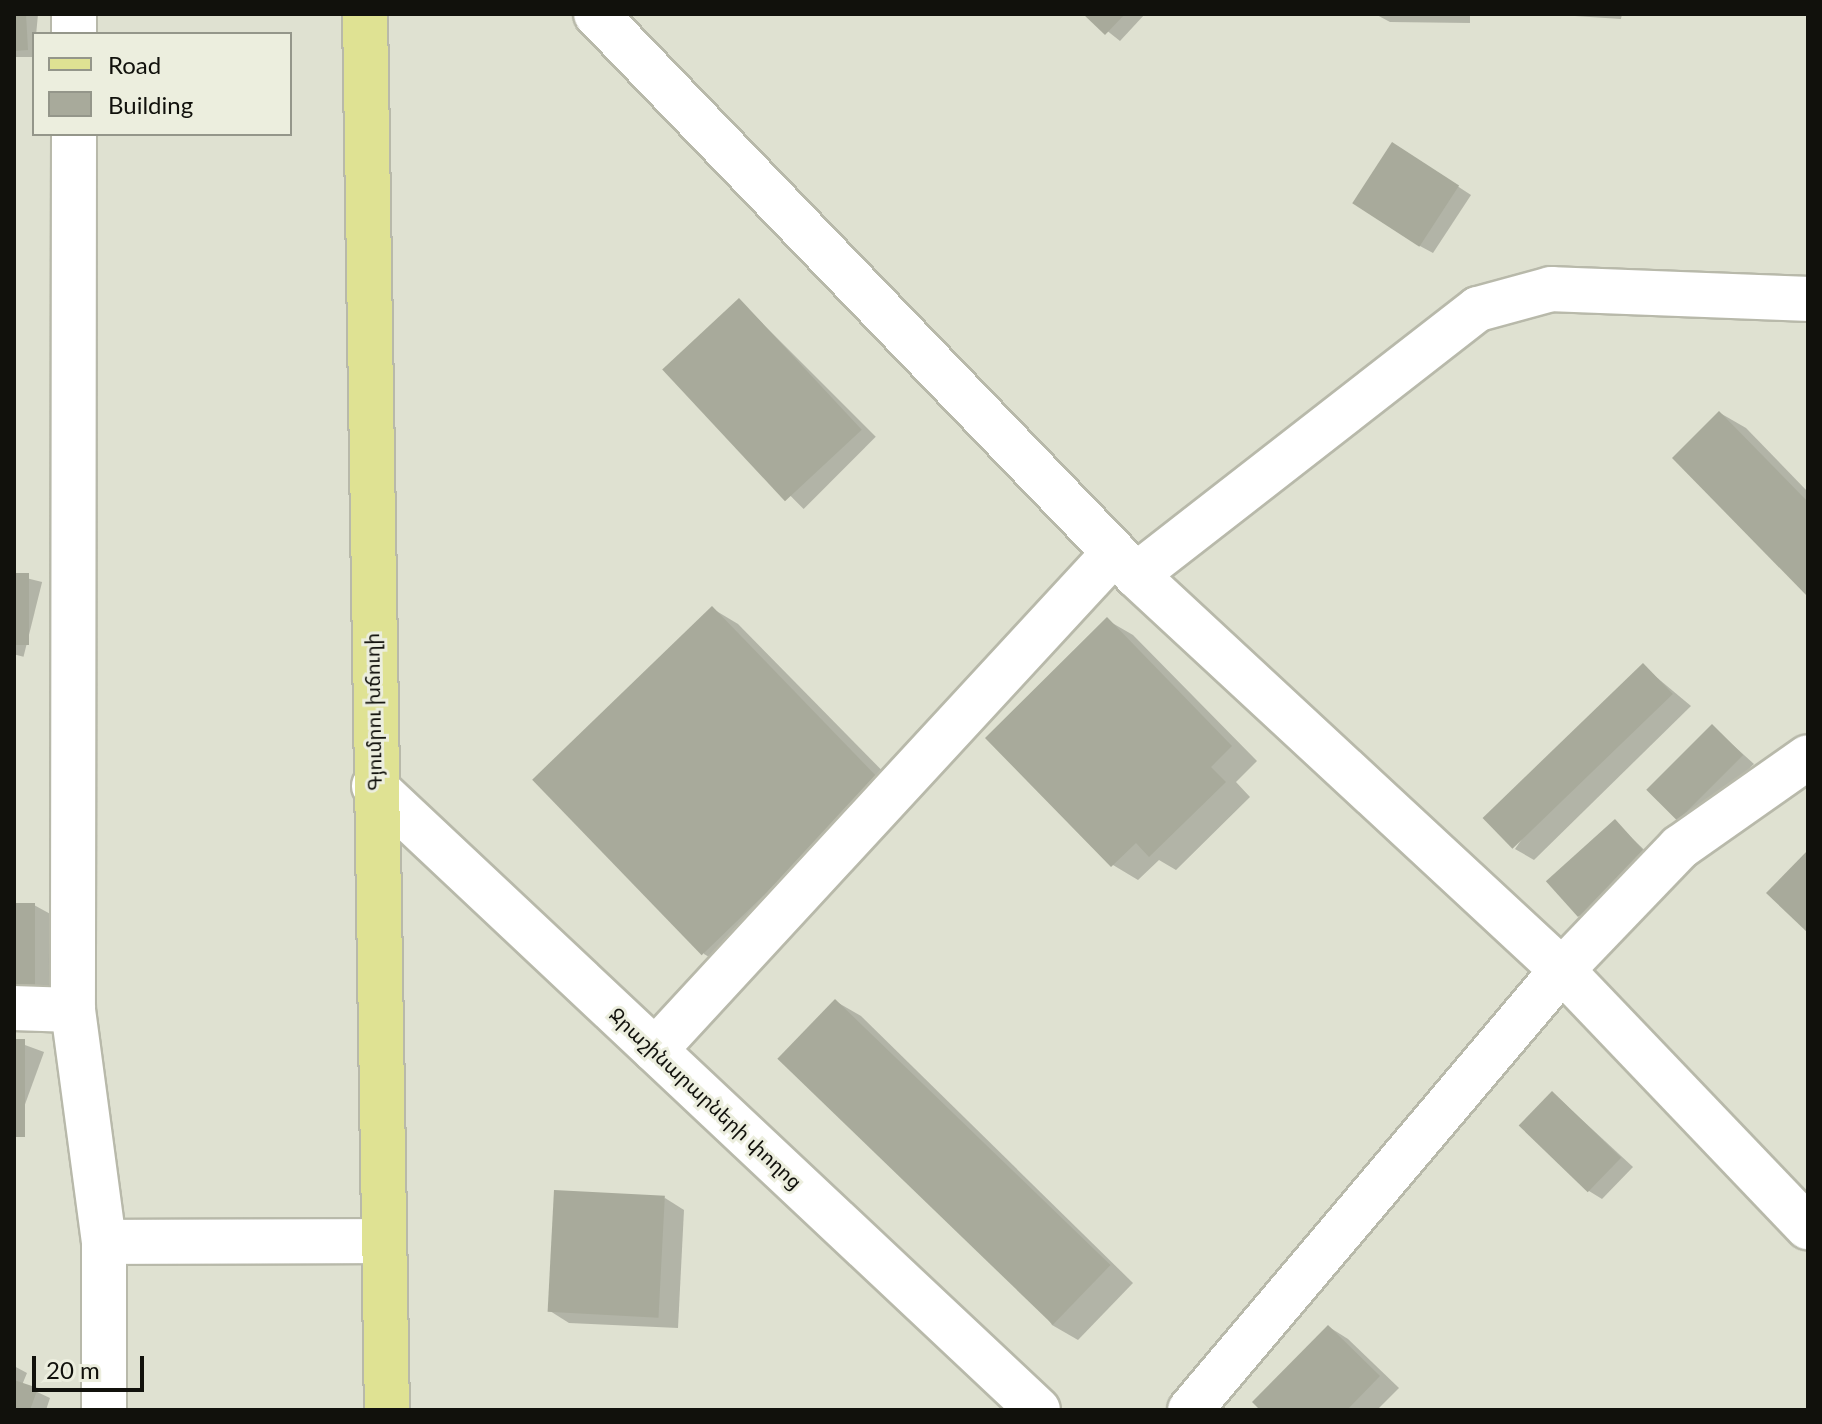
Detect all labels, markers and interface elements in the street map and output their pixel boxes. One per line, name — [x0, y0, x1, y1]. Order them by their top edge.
legend — [32, 32, 292, 136]
text: Road — [108, 50, 161, 79]
text: Building — [108, 90, 193, 119]
street label: Գյումրու խճուղի — [360, 633, 386, 791]
street label: Ջրաշինարարների փողոց — [605, 1002, 807, 1194]
scale bar — [36, 1340, 148, 1390]
text: 20 m — [46, 1355, 100, 1384]

